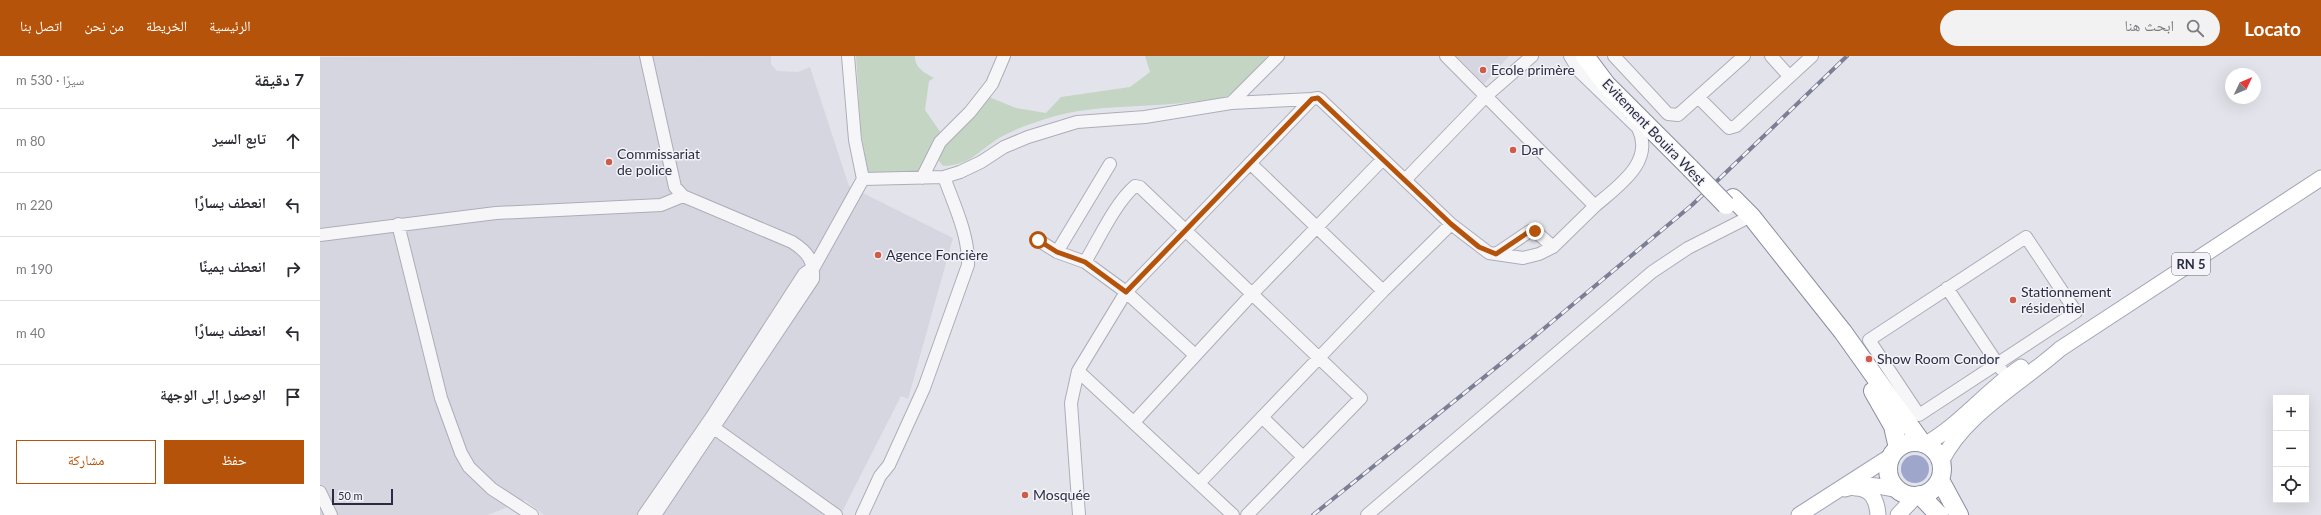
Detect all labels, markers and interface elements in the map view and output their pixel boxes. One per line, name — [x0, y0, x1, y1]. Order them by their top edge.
search box — [1940, 10, 2220, 46]
text: ابحث هنا — [2125, 16, 2174, 34]
text: اتصل بنا — [20, 17, 62, 34]
text: من نحن — [84, 17, 124, 34]
text: الخريطة — [146, 17, 187, 34]
text: الرئيسية — [209, 17, 251, 34]
icon: search — [2184, 17, 2206, 39]
text: Locato — [2244, 17, 2301, 40]
place label: Ecole primère — [1491, 61, 1575, 78]
marker: Ecole primère — [1478, 65, 1488, 75]
north arrow — [2225, 68, 2261, 104]
text: 7 دقيقة — [254, 69, 304, 90]
text: سيرًا · 530 m — [16, 72, 84, 88]
street label: Evitement Bouira West — [1599, 75, 1710, 188]
text: تابع السير — [212, 129, 266, 147]
icon: ahead — [282, 130, 304, 152]
text: 80 m — [16, 133, 45, 149]
place label: Dar — [1521, 141, 1544, 158]
place label: Commissariat de police — [617, 145, 700, 178]
marker: Dar — [1508, 145, 1518, 155]
marker: Commissariat de police — [604, 157, 614, 167]
text: انعطف يسارًا — [194, 193, 266, 211]
icon: left — [282, 194, 304, 216]
text: 220 m — [16, 197, 53, 213]
route end — [1526, 222, 1544, 240]
route start — [1029, 231, 1047, 249]
place label: Agence Foncière — [886, 246, 988, 263]
marker: Agence Foncière — [873, 250, 883, 260]
road number: RN 5 — [2172, 253, 2210, 275]
text: انعطف يمينًا — [199, 257, 266, 275]
icon: right — [282, 258, 304, 280]
text: 190 m — [16, 261, 53, 277]
place label: Stationnement résidentiel — [2021, 283, 2111, 316]
marker: Stationnement résidentiel — [2008, 295, 2018, 305]
text: انعطف يسارًا — [194, 321, 266, 339]
icon: left — [282, 322, 304, 344]
text: 40 m — [16, 325, 45, 341]
place label: Show Room Condor — [1877, 350, 2000, 367]
marker: Show Room Condor — [1864, 354, 1874, 364]
text: الوصول إلى الوجهة — [160, 385, 266, 403]
icon: arrive — [282, 386, 304, 408]
map controls — [2273, 395, 2309, 503]
button: + — [2273, 395, 2309, 431]
button: − — [2273, 431, 2309, 467]
button: مشاركة — [16, 440, 156, 484]
button: حفظ — [164, 440, 304, 484]
button: locate — [2273, 467, 2309, 503]
place label: Mosquée — [1033, 486, 1090, 503]
scale bar — [332, 487, 393, 506]
text: 50 m — [338, 489, 363, 502]
marker: Mosquée — [1020, 490, 1030, 500]

